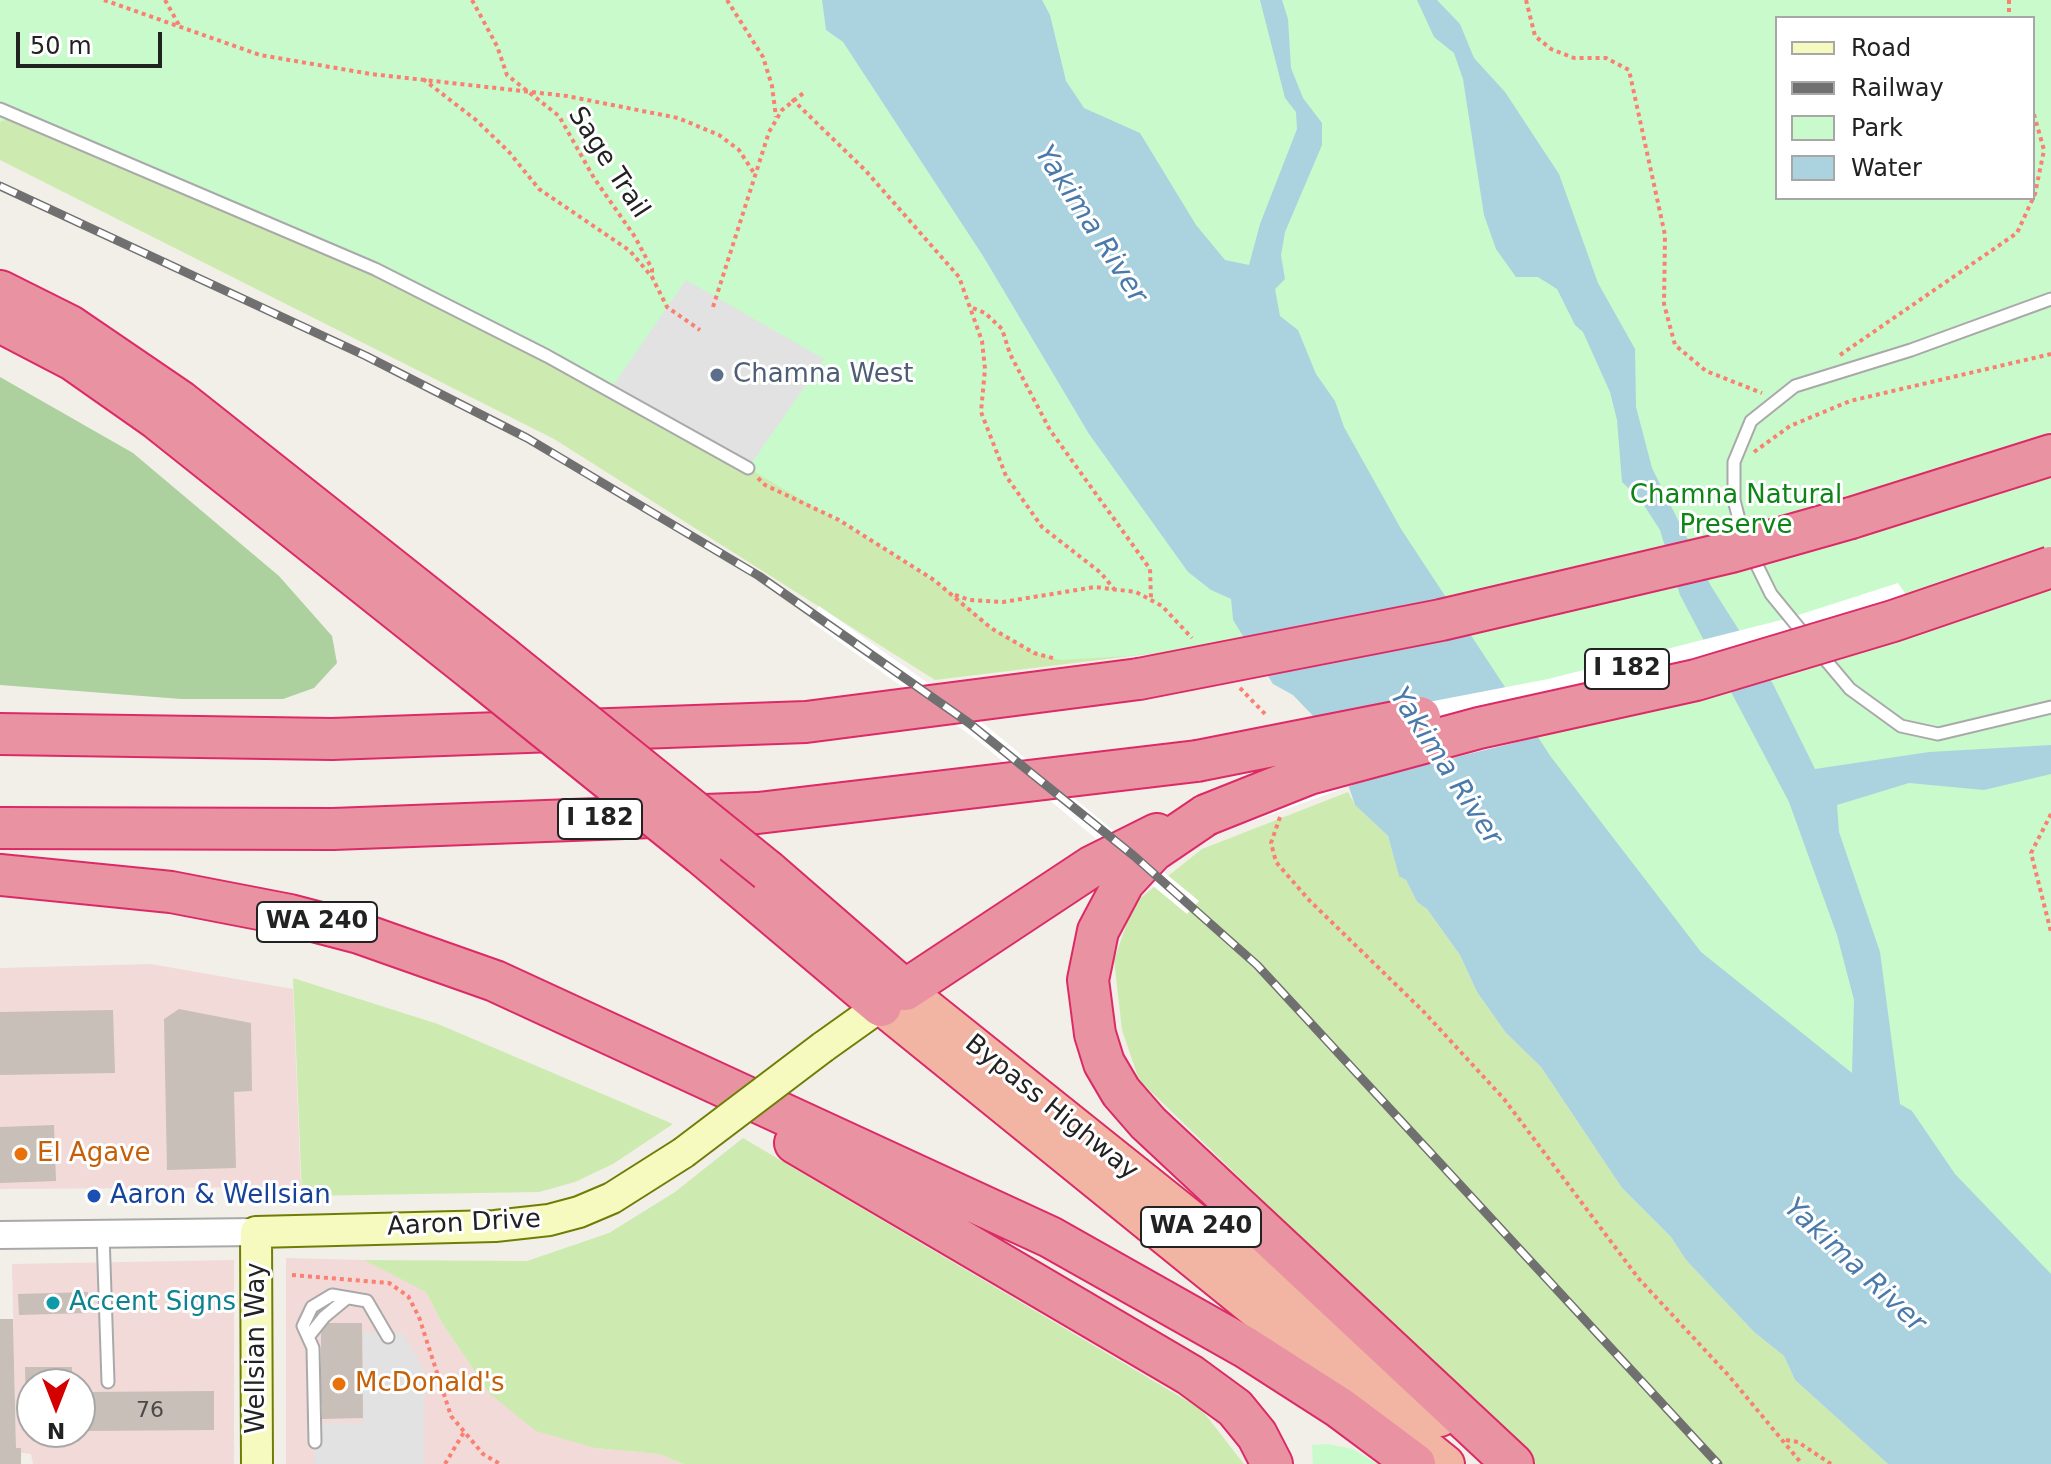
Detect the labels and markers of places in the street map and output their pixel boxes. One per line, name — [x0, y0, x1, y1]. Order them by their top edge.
place label: Chamna West — [733, 359, 913, 391]
marker: Chamna West — [708, 366, 726, 384]
place label: El Agave — [37, 1138, 151, 1170]
marker: El Agave — [12, 1145, 30, 1163]
place label: Aaron & Wellsian — [110, 1180, 331, 1212]
marker: Aaron & Wellsian — [85, 1187, 103, 1205]
place label: Accent Signs — [69, 1287, 236, 1319]
marker: Accent Signs — [44, 1294, 62, 1312]
place label: McDonald's — [355, 1368, 504, 1400]
marker: McDonald's — [330, 1375, 348, 1393]

